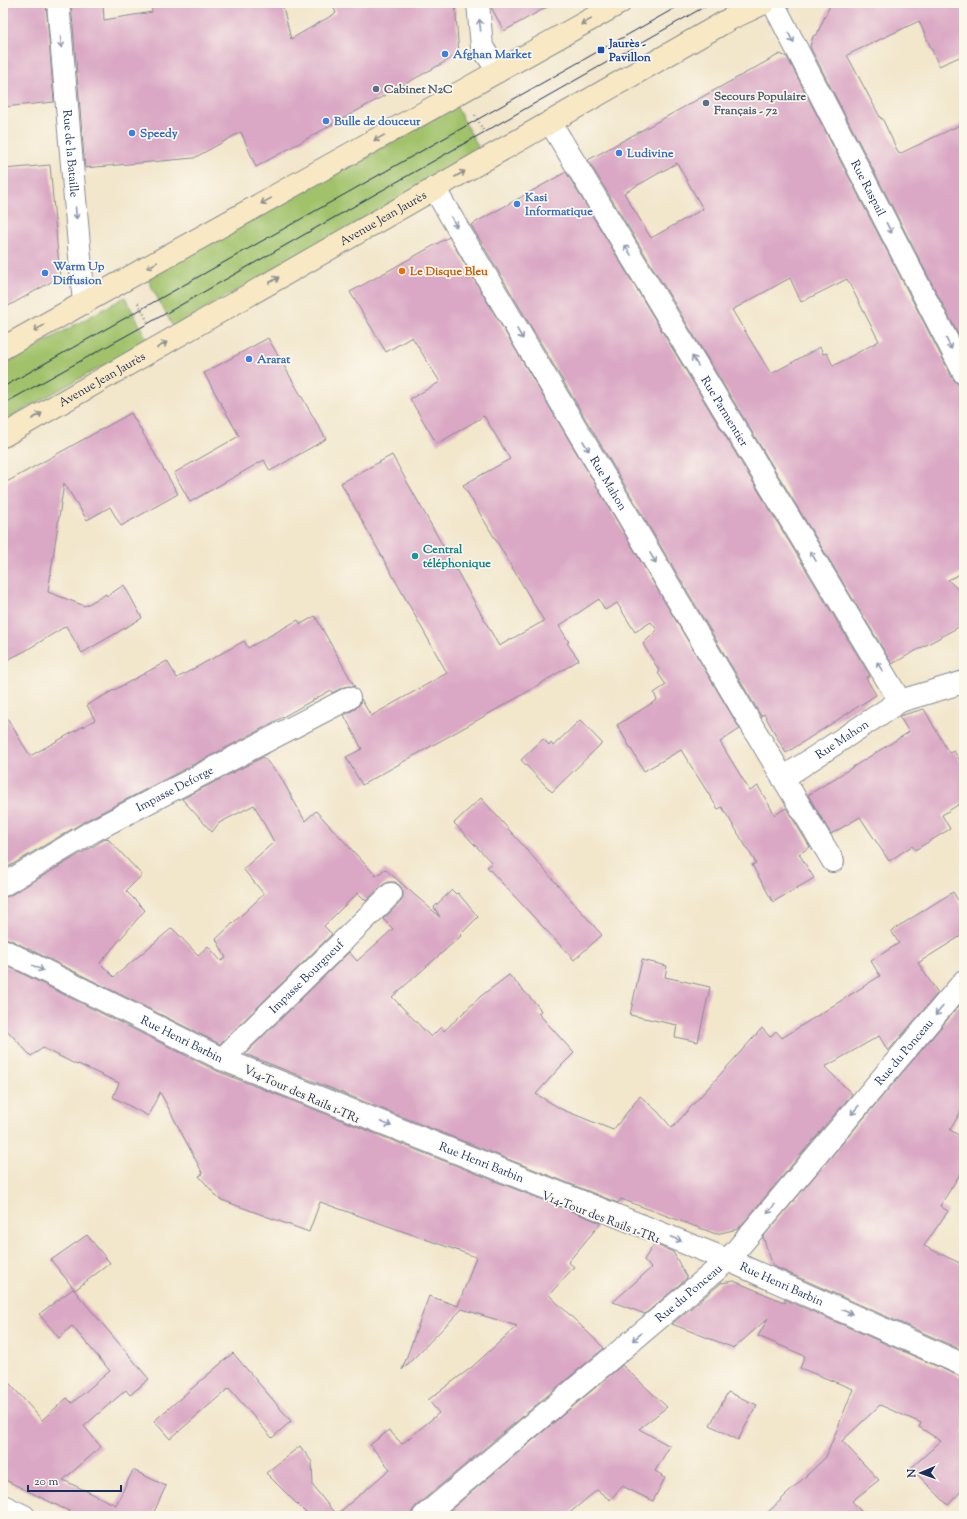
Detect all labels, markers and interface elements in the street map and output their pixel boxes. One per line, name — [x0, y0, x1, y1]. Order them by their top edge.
one-way arrow — [476, 19, 484, 32]
one-way arrow — [580, 19, 592, 26]
one-way arrow — [788, 31, 796, 43]
one-way arrow — [57, 35, 65, 48]
place label: Jaurès - Pavillon — [608, 35, 652, 67]
marker: Jaurès - Pavillon — [596, 45, 606, 55]
place label: Afghan Market — [452, 46, 532, 64]
marker: Afghan Market — [440, 49, 450, 59]
place label: Cabinet N2C — [384, 81, 453, 99]
marker: Cabinet N2C — [371, 84, 381, 94]
place label: Secours Populaire Français - 72 — [713, 88, 806, 120]
marker: Secours Populaire Français - 72 — [701, 98, 711, 108]
street label: Rue de la Bataille — [57, 109, 83, 198]
place label: Bulle de douceur — [333, 113, 421, 131]
marker: Bulle de douceur — [321, 116, 331, 126]
place label: Speedy — [140, 125, 178, 143]
marker: Speedy — [127, 128, 137, 138]
one-way arrow — [373, 134, 385, 142]
place label: Ludivine — [626, 145, 674, 163]
marker: Ludivine — [614, 148, 624, 158]
street label: Rue Raspail — [845, 157, 890, 220]
one-way arrow — [454, 169, 466, 177]
street label: Avenue Jean Jaurès — [337, 187, 430, 251]
place label: Kasi Informatique — [524, 189, 593, 221]
one-way arrow — [260, 198, 272, 206]
marker: Kasi Informatique — [512, 199, 522, 209]
one-way arrow — [72, 206, 80, 219]
one-way arrow — [450, 216, 458, 228]
one-way arrow — [886, 222, 893, 234]
one-way arrow — [623, 244, 631, 256]
place label: Warm Up Diffusion — [52, 258, 105, 290]
one-way arrow — [147, 261, 159, 269]
place label: Le Disque Bleu — [409, 263, 488, 281]
marker: Le Disque Bleu — [397, 266, 407, 276]
marker: Warm Up Diffusion — [40, 268, 50, 278]
one-way arrow — [268, 276, 280, 284]
one-way arrow — [33, 325, 45, 333]
one-way arrow — [516, 328, 524, 339]
one-way arrow — [946, 337, 953, 349]
one-way arrow — [156, 340, 168, 348]
street label: Avenue Jean Jaurès — [56, 348, 149, 412]
place label: Ararat — [256, 351, 291, 369]
marker: Ararat — [244, 354, 254, 364]
one-way arrow — [690, 355, 698, 367]
street label: Rue Parmentier — [696, 373, 753, 451]
one-way arrow — [31, 412, 43, 420]
one-way arrow — [583, 440, 591, 452]
street label: Rue Mahon — [585, 453, 631, 514]
place label: Central téléphonique — [423, 541, 491, 573]
one-way arrow — [808, 550, 816, 562]
marker: Central téléphonique — [410, 551, 420, 561]
one-way arrow — [649, 552, 657, 564]
one-way arrow — [876, 662, 884, 673]
street label: Rue Mahon — [812, 716, 873, 764]
street label: Impasse Deforge — [133, 762, 217, 817]
street label: Impasse Bourgneuf — [266, 936, 349, 1018]
one-way arrow — [32, 965, 44, 972]
one-way arrow — [934, 1005, 943, 1016]
street label: Rue Henri Barbin — [137, 1012, 226, 1068]
street label: Rue du Ponceau — [871, 1015, 938, 1090]
street label: V14-Tour des Rails 1-TR1 — [240, 1061, 363, 1129]
one-way arrow — [850, 1104, 859, 1115]
one-way arrow — [380, 1121, 392, 1128]
street label: Rue Henri Barbin — [436, 1138, 527, 1188]
street label: V14-Tour des Rails 1-TR1 — [539, 1187, 663, 1249]
one-way arrow — [767, 1204, 776, 1214]
one-way arrow — [670, 1236, 682, 1243]
street label: Rue Henri Barbin — [736, 1258, 826, 1311]
street label: Rue du Ponceau — [652, 1260, 727, 1327]
one-way arrow — [841, 1309, 853, 1317]
one-way arrow — [631, 1332, 642, 1341]
north arrow — [901, 1453, 941, 1493]
scale bar — [28, 1467, 121, 1493]
text: N — [904, 1468, 920, 1479]
text: 20 m — [34, 1473, 59, 1491]

